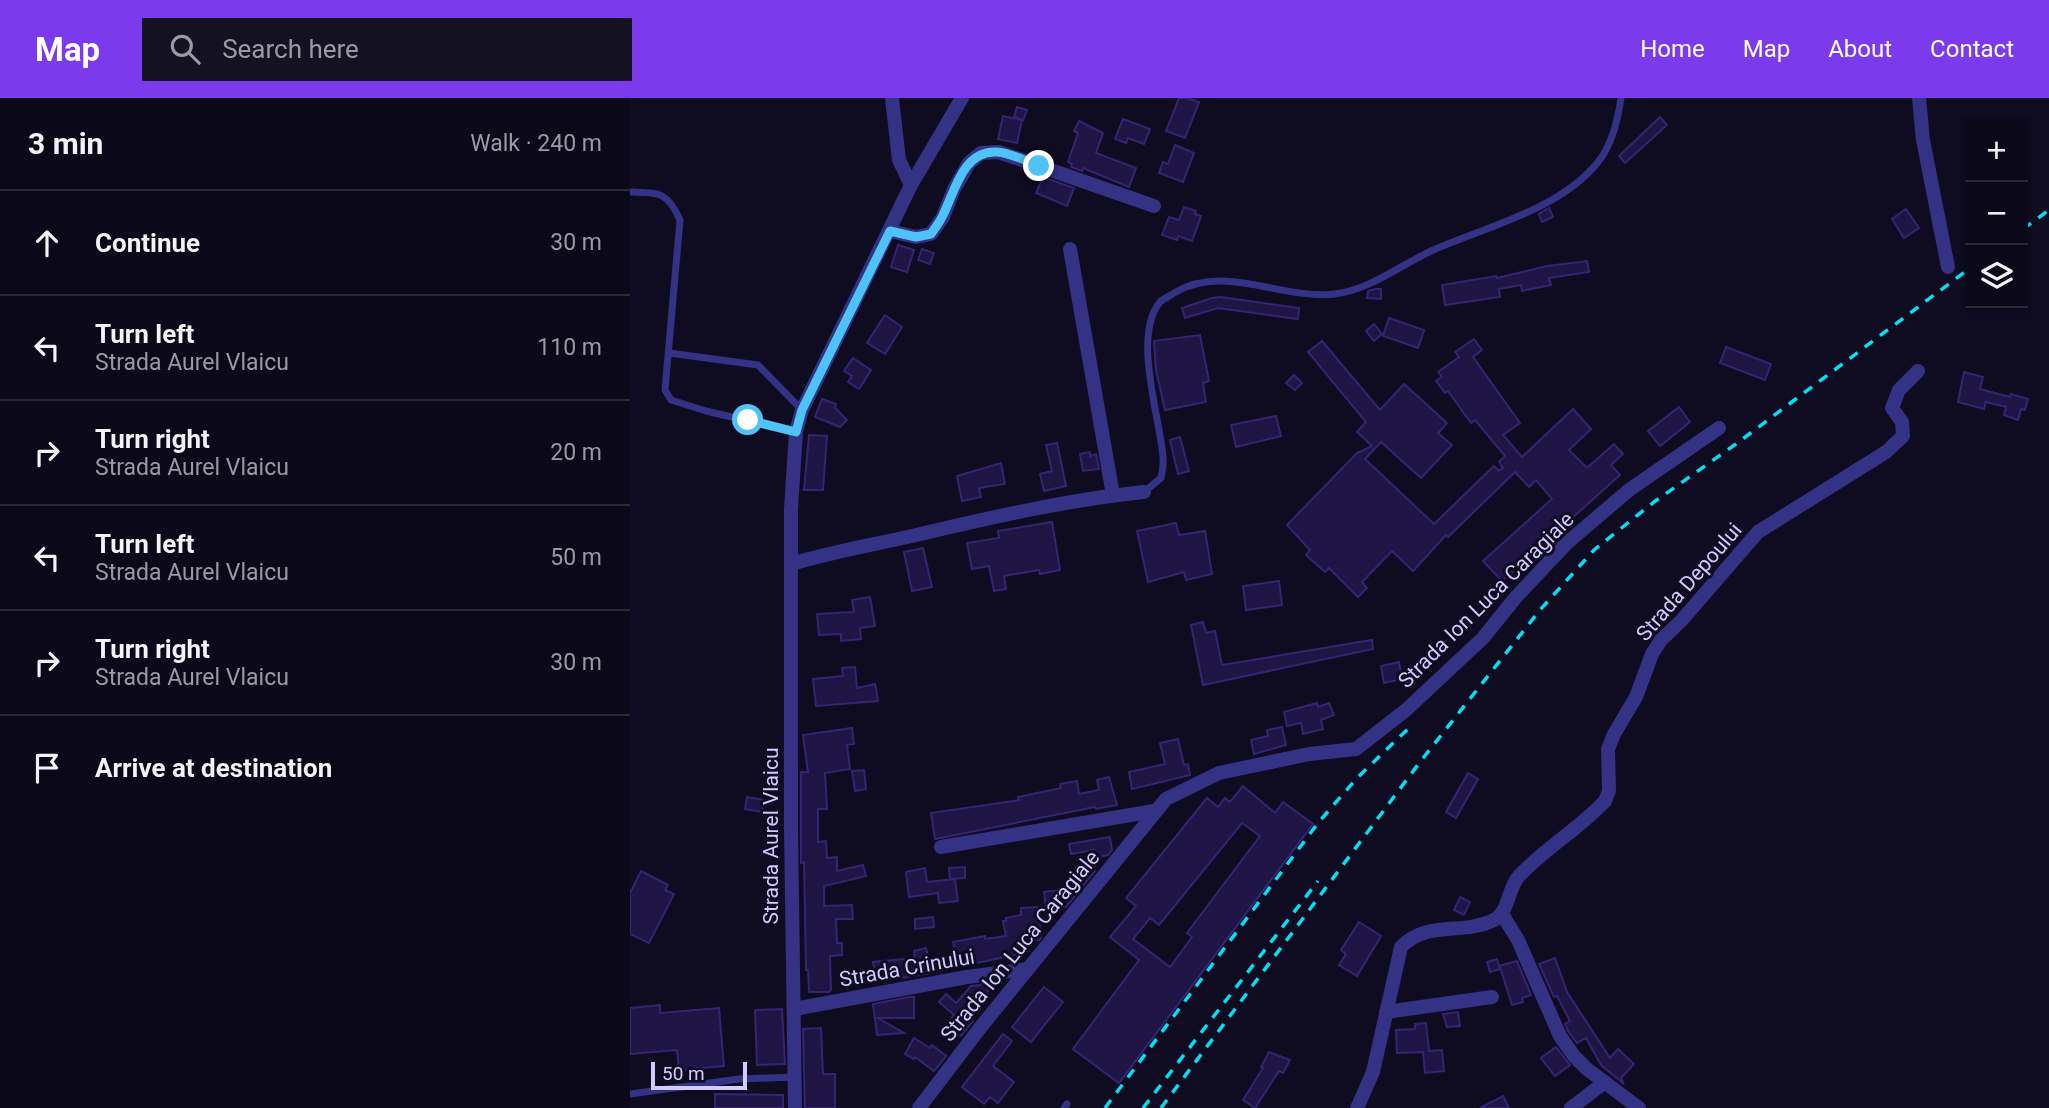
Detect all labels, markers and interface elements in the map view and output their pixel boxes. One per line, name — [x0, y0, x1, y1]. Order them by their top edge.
search box — [142, 18, 632, 81]
text: Map — [35, 30, 100, 69]
icon: search — [166, 30, 204, 68]
text: Search here — [222, 34, 359, 64]
text: Home — [1640, 35, 1705, 63]
text: Map — [1743, 35, 1790, 63]
text: About — [1828, 35, 1892, 63]
text: Contact — [1930, 35, 2014, 63]
map controls — [1965, 119, 2028, 308]
button: + — [1965, 119, 2028, 182]
text: 3 min — [28, 126, 103, 161]
text: Walk · 240 m — [470, 130, 602, 157]
route end — [1023, 150, 1054, 181]
button: − — [1965, 182, 2028, 245]
icon: ahead — [28, 224, 66, 262]
text: Continue — [95, 228, 200, 258]
text: 30 m — [550, 229, 602, 256]
button: layers — [1965, 245, 2028, 308]
text: Turn left — [95, 319, 194, 349]
icon: left — [28, 329, 66, 367]
text: 110 m — [537, 334, 602, 361]
text: Strada Aurel Vlaicu — [95, 349, 289, 376]
route start — [732, 404, 763, 435]
text: Turn right — [95, 424, 210, 454]
icon: right — [28, 434, 66, 472]
text: 20 m — [550, 439, 602, 466]
text: Strada Aurel Vlaicu — [95, 454, 289, 481]
street label: Strada Ion Luca Caragiale — [1393, 507, 1579, 693]
street label: Strada Depoului — [1631, 518, 1747, 646]
text: Turn left — [95, 529, 194, 559]
icon: left — [28, 539, 66, 577]
text: 50 m — [550, 544, 602, 571]
text: Strada Aurel Vlaicu — [95, 559, 289, 586]
text: Turn right — [95, 634, 210, 664]
icon: right — [28, 644, 66, 682]
text: 30 m — [550, 649, 602, 676]
text: Strada Aurel Vlaicu — [95, 664, 289, 691]
street label: Strada Aurel Vlaicu — [759, 747, 783, 925]
icon: arrive — [28, 749, 66, 787]
text: Arrive at destination — [95, 753, 332, 783]
street label: Strada Ion Luca Caragiale — [936, 846, 1104, 1046]
street label: Strada Crinului — [838, 944, 976, 992]
scale bar — [651, 1059, 747, 1091]
text: 50 m — [662, 1062, 705, 1085]

